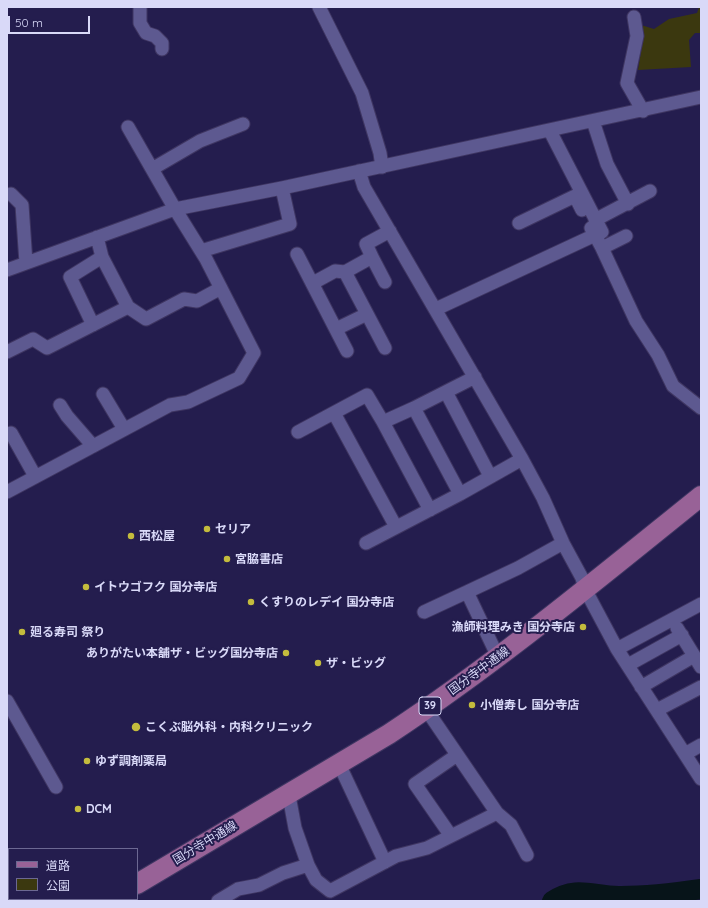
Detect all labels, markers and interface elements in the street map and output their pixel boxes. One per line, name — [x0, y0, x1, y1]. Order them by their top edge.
scale bar — [10, 8, 92, 34]
text: 50 m — [15, 15, 43, 30]
place label: セリア — [215, 522, 251, 536]
marker: セリア — [202, 524, 212, 534]
place label: 西松屋 — [139, 529, 175, 543]
marker: 西松屋 — [126, 531, 136, 541]
place label: 宮脇書店 — [235, 552, 283, 566]
marker: 宮脇書店 — [222, 554, 232, 564]
place label: イトウゴフク 国分寺店 — [94, 580, 217, 594]
marker: イトウゴフク 国分寺店 — [81, 582, 91, 592]
place label: くすりのレデイ 国分寺店 — [259, 595, 394, 609]
marker: くすりのレデイ 国分寺店 — [246, 597, 256, 607]
place label: 漁師料理みき 国分寺店 — [452, 620, 575, 634]
marker: 漁師料理みき 国分寺店 — [578, 622, 588, 632]
place label: 廻る寿司 祭り — [30, 625, 105, 639]
marker: 廻る寿司 祭り — [17, 627, 27, 637]
street label: 国分寺中通線 — [446, 644, 512, 698]
place label: ありがたい本舗ザ・ビッグ国分寺店 — [86, 646, 278, 660]
marker: ありがたい本舗ザ・ビッグ国分寺店 — [281, 648, 291, 658]
place label: ザ・ビッグ — [326, 656, 386, 670]
marker: ザ・ビッグ — [313, 658, 323, 668]
road number: 39 — [419, 697, 441, 715]
place label: 小僧寿し 国分寺店 — [480, 698, 579, 712]
marker: 小僧寿し 国分寺店 — [467, 700, 477, 710]
place label: こくぶ脳外科・内科クリニック — [145, 720, 313, 734]
marker: こくぶ脳外科・内科クリニック — [130, 721, 142, 733]
place label: ゆず調剤薬局 — [95, 754, 167, 768]
marker: ゆず調剤薬局 — [82, 756, 92, 766]
place label: DCM — [86, 802, 112, 816]
marker: DCM — [73, 804, 83, 814]
street label: 国分寺中通線 — [170, 818, 240, 868]
legend — [8, 848, 138, 900]
text: 道路 — [46, 858, 70, 873]
text: 公園 — [46, 878, 70, 893]

